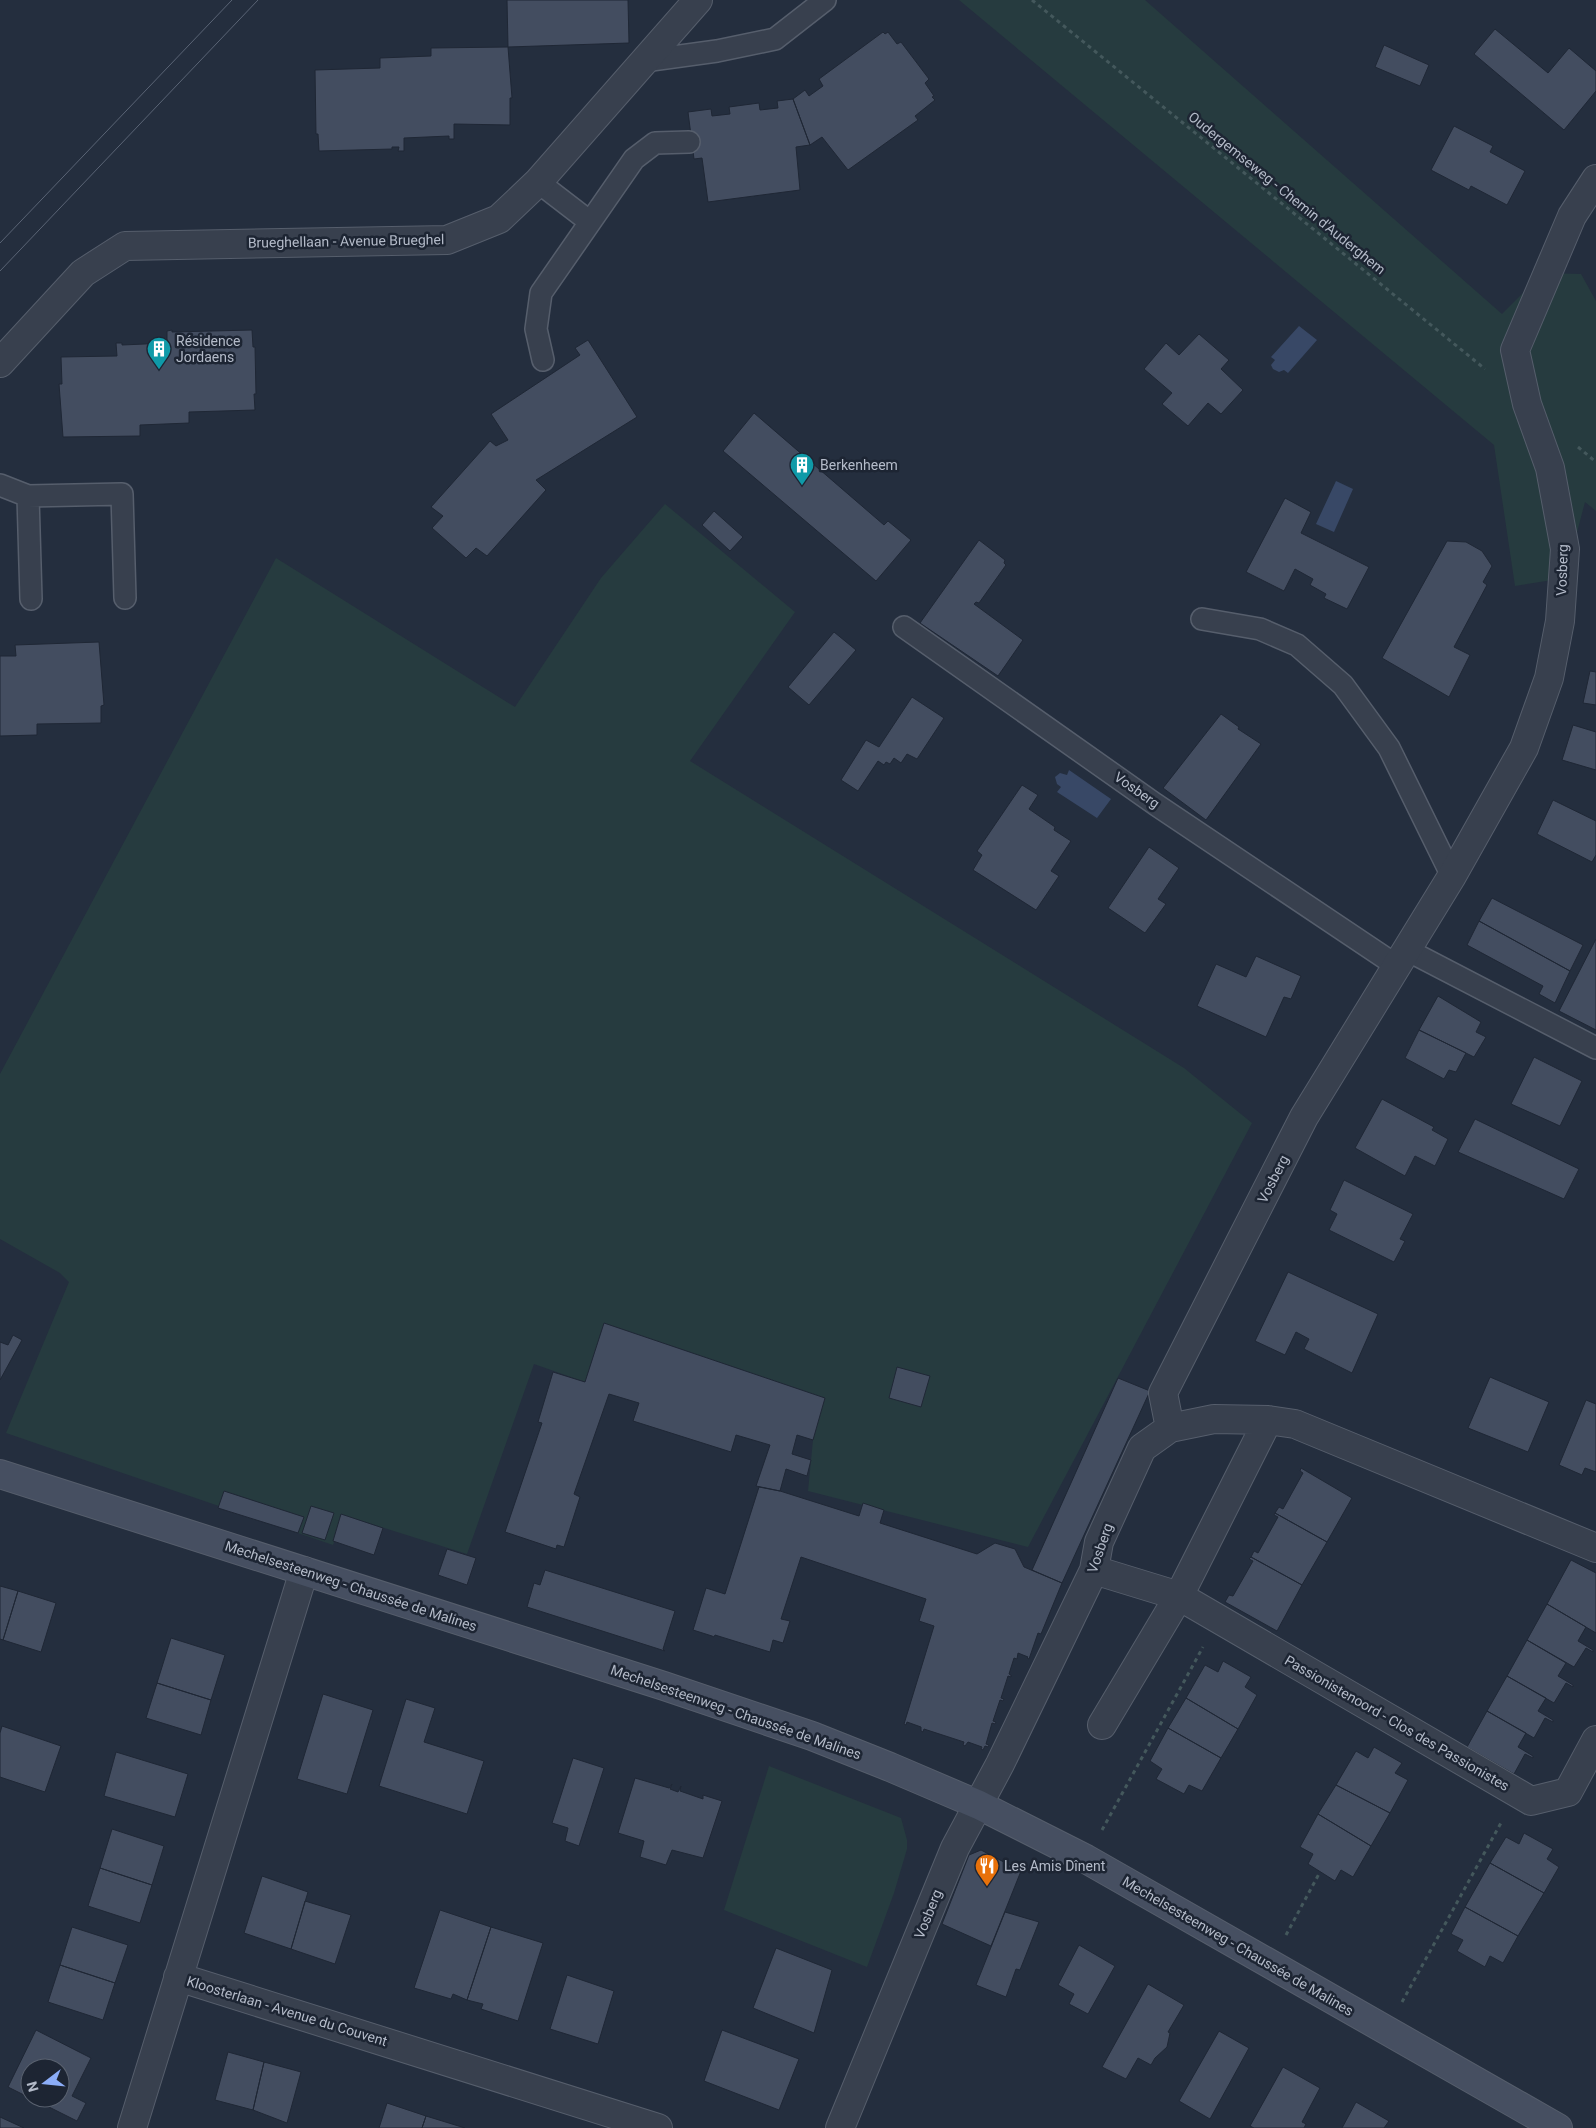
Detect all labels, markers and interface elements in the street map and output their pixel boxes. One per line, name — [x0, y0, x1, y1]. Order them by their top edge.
street label: Oudergemseweg - Chemin d'Auderghem — [1185, 109, 1389, 277]
street label: Brueghellaan - Avenue Brueghel — [248, 231, 444, 251]
place label: Résidence Jordaens — [176, 333, 240, 365]
building icon: Résidence Jordaens — [146, 336, 172, 370]
building icon: Berkenheem — [789, 452, 815, 486]
place label: Berkenheem — [820, 457, 898, 473]
street label: Vosberg — [1553, 544, 1571, 596]
street label: Vosberg — [1111, 769, 1163, 811]
street label: Vosberg — [1254, 1152, 1292, 1206]
street label: Vosberg — [1084, 1521, 1116, 1575]
street label: Mechelsesteenweg - Chaussée de Malines — [223, 1538, 479, 1634]
street label: Passionistenoord - Clos des Passionistes — [1282, 1652, 1512, 1794]
street label: Mechelsesteenweg - Chaussée de Malines — [609, 1661, 863, 1763]
restaurant icon: Les Amis Dînent — [974, 1853, 1000, 1887]
place label: Les Amis Dînent — [1004, 1858, 1106, 1874]
street label: Mechelsesteenweg - Chaussée de Malines — [1120, 1873, 1356, 2019]
street label: Vosberg — [911, 1887, 945, 1941]
street label: Kloosterlaan - Avenue du Couvent — [185, 1973, 390, 2049]
north arrow — [20, 2058, 70, 2108]
text: N — [23, 2080, 42, 2094]

